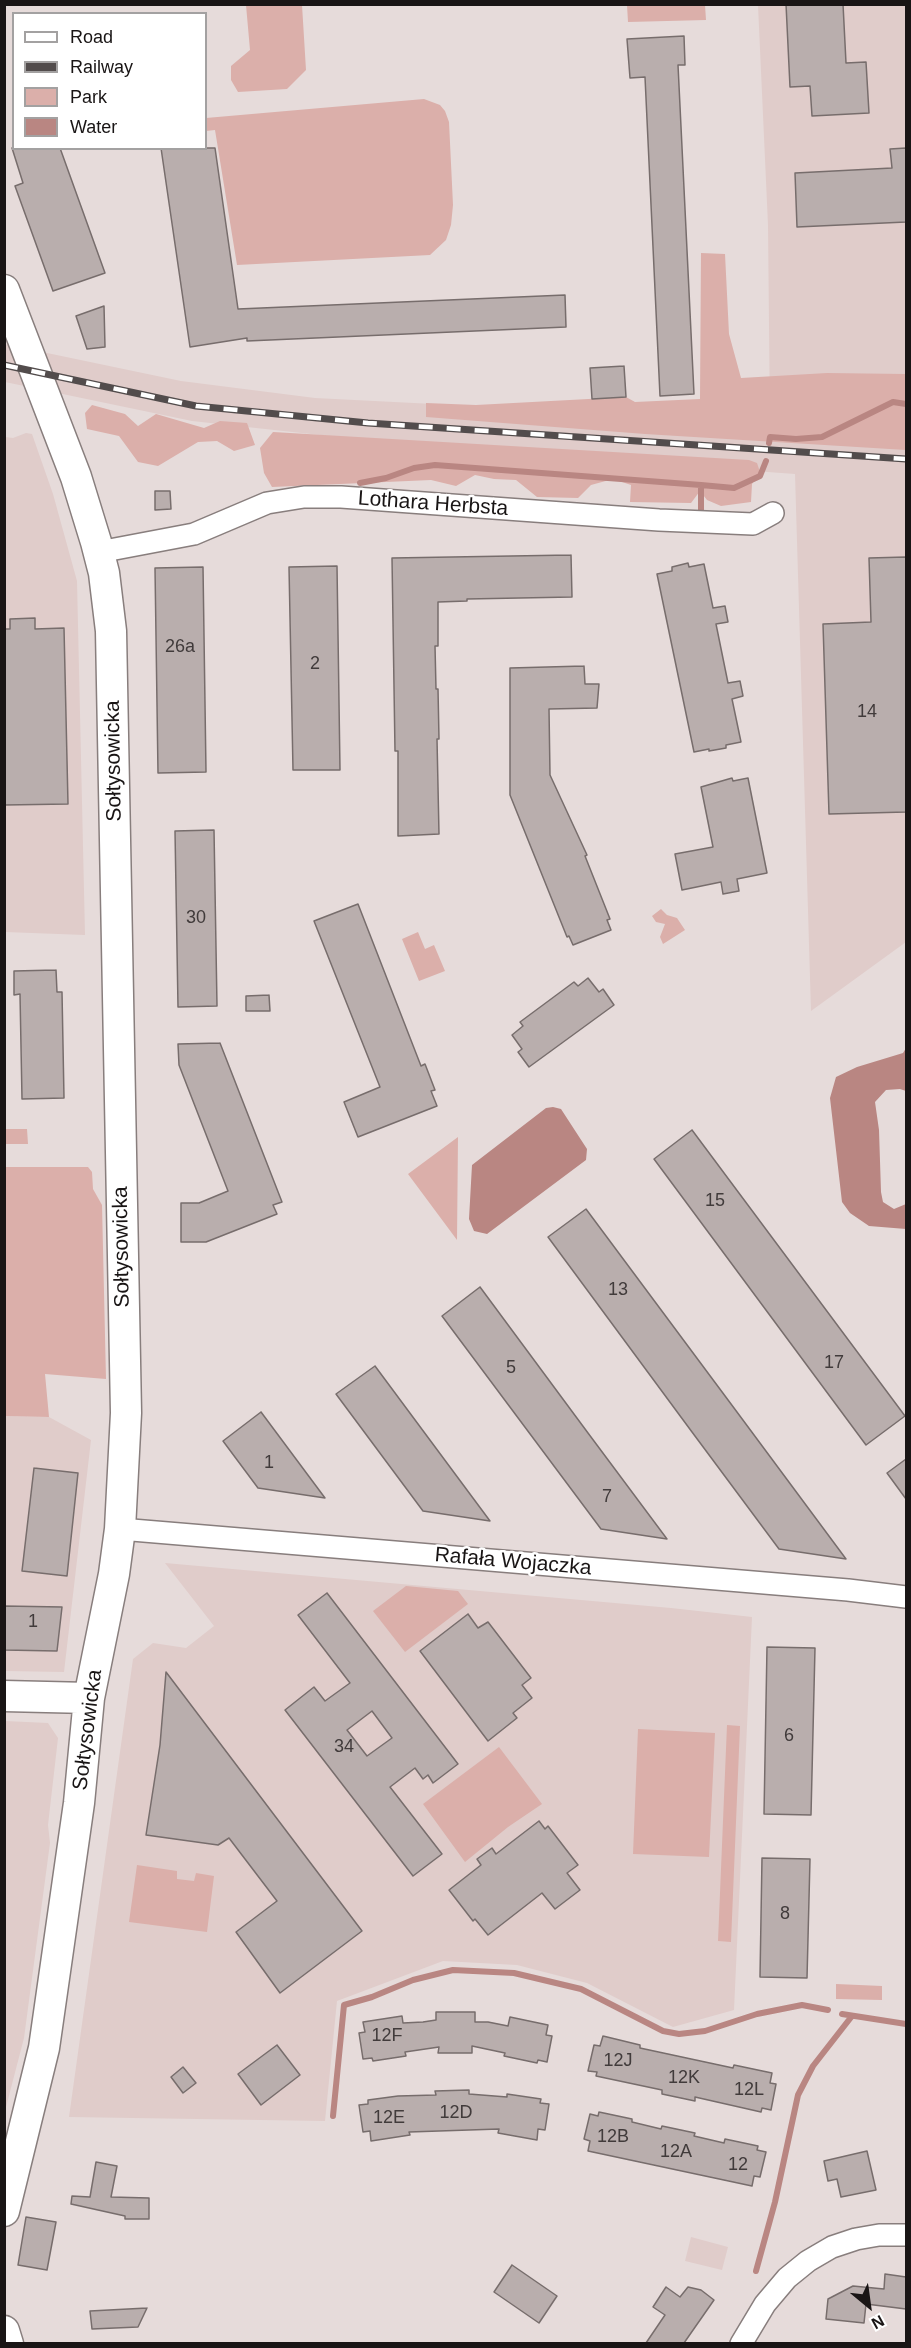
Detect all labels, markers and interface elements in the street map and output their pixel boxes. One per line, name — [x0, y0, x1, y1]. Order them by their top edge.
legend — [12, 12, 207, 150]
text: Road — [70, 27, 113, 47]
text: Railway — [70, 57, 133, 77]
text: Park — [70, 87, 107, 107]
text: Water — [70, 117, 117, 137]
street label: Lothara Herbsta — [357, 486, 509, 522]
house number: 26a — [165, 636, 195, 658]
house number: 2 — [310, 653, 320, 675]
street label: Sołtysowicka — [100, 700, 128, 822]
house number: 14 — [857, 701, 877, 723]
house number: 30 — [186, 907, 206, 929]
street label: Sołtysowicka — [108, 1186, 136, 1308]
house number: 15 — [705, 1190, 725, 1212]
house number: 13 — [608, 1279, 628, 1301]
house number: 17 — [824, 1352, 844, 1374]
house number: 5 — [506, 1357, 516, 1379]
house number: 1 — [264, 1452, 274, 1474]
house number: 7 — [602, 1486, 612, 1508]
street label: Rafała Wojaczka — [434, 1543, 592, 1581]
house number: 1 — [28, 1611, 38, 1633]
street label: Sołtysowicka — [68, 1668, 108, 1792]
house number: 6 — [784, 1725, 794, 1747]
house number: 34 — [334, 1736, 354, 1758]
house number: 8 — [780, 1903, 790, 1925]
house number: 12F — [371, 2025, 403, 2047]
house number: 12J — [603, 2050, 633, 2072]
house number: 12K — [668, 2067, 700, 2089]
house number: 12L — [734, 2079, 764, 2101]
house number: 12D — [439, 2102, 473, 2124]
house number: 12E — [373, 2107, 405, 2129]
house number: 12B — [597, 2126, 629, 2148]
house number: 12A — [660, 2141, 692, 2163]
house number: 12 — [728, 2154, 748, 2176]
north arrow — [839, 2276, 899, 2336]
text: N — [869, 2312, 887, 2332]

